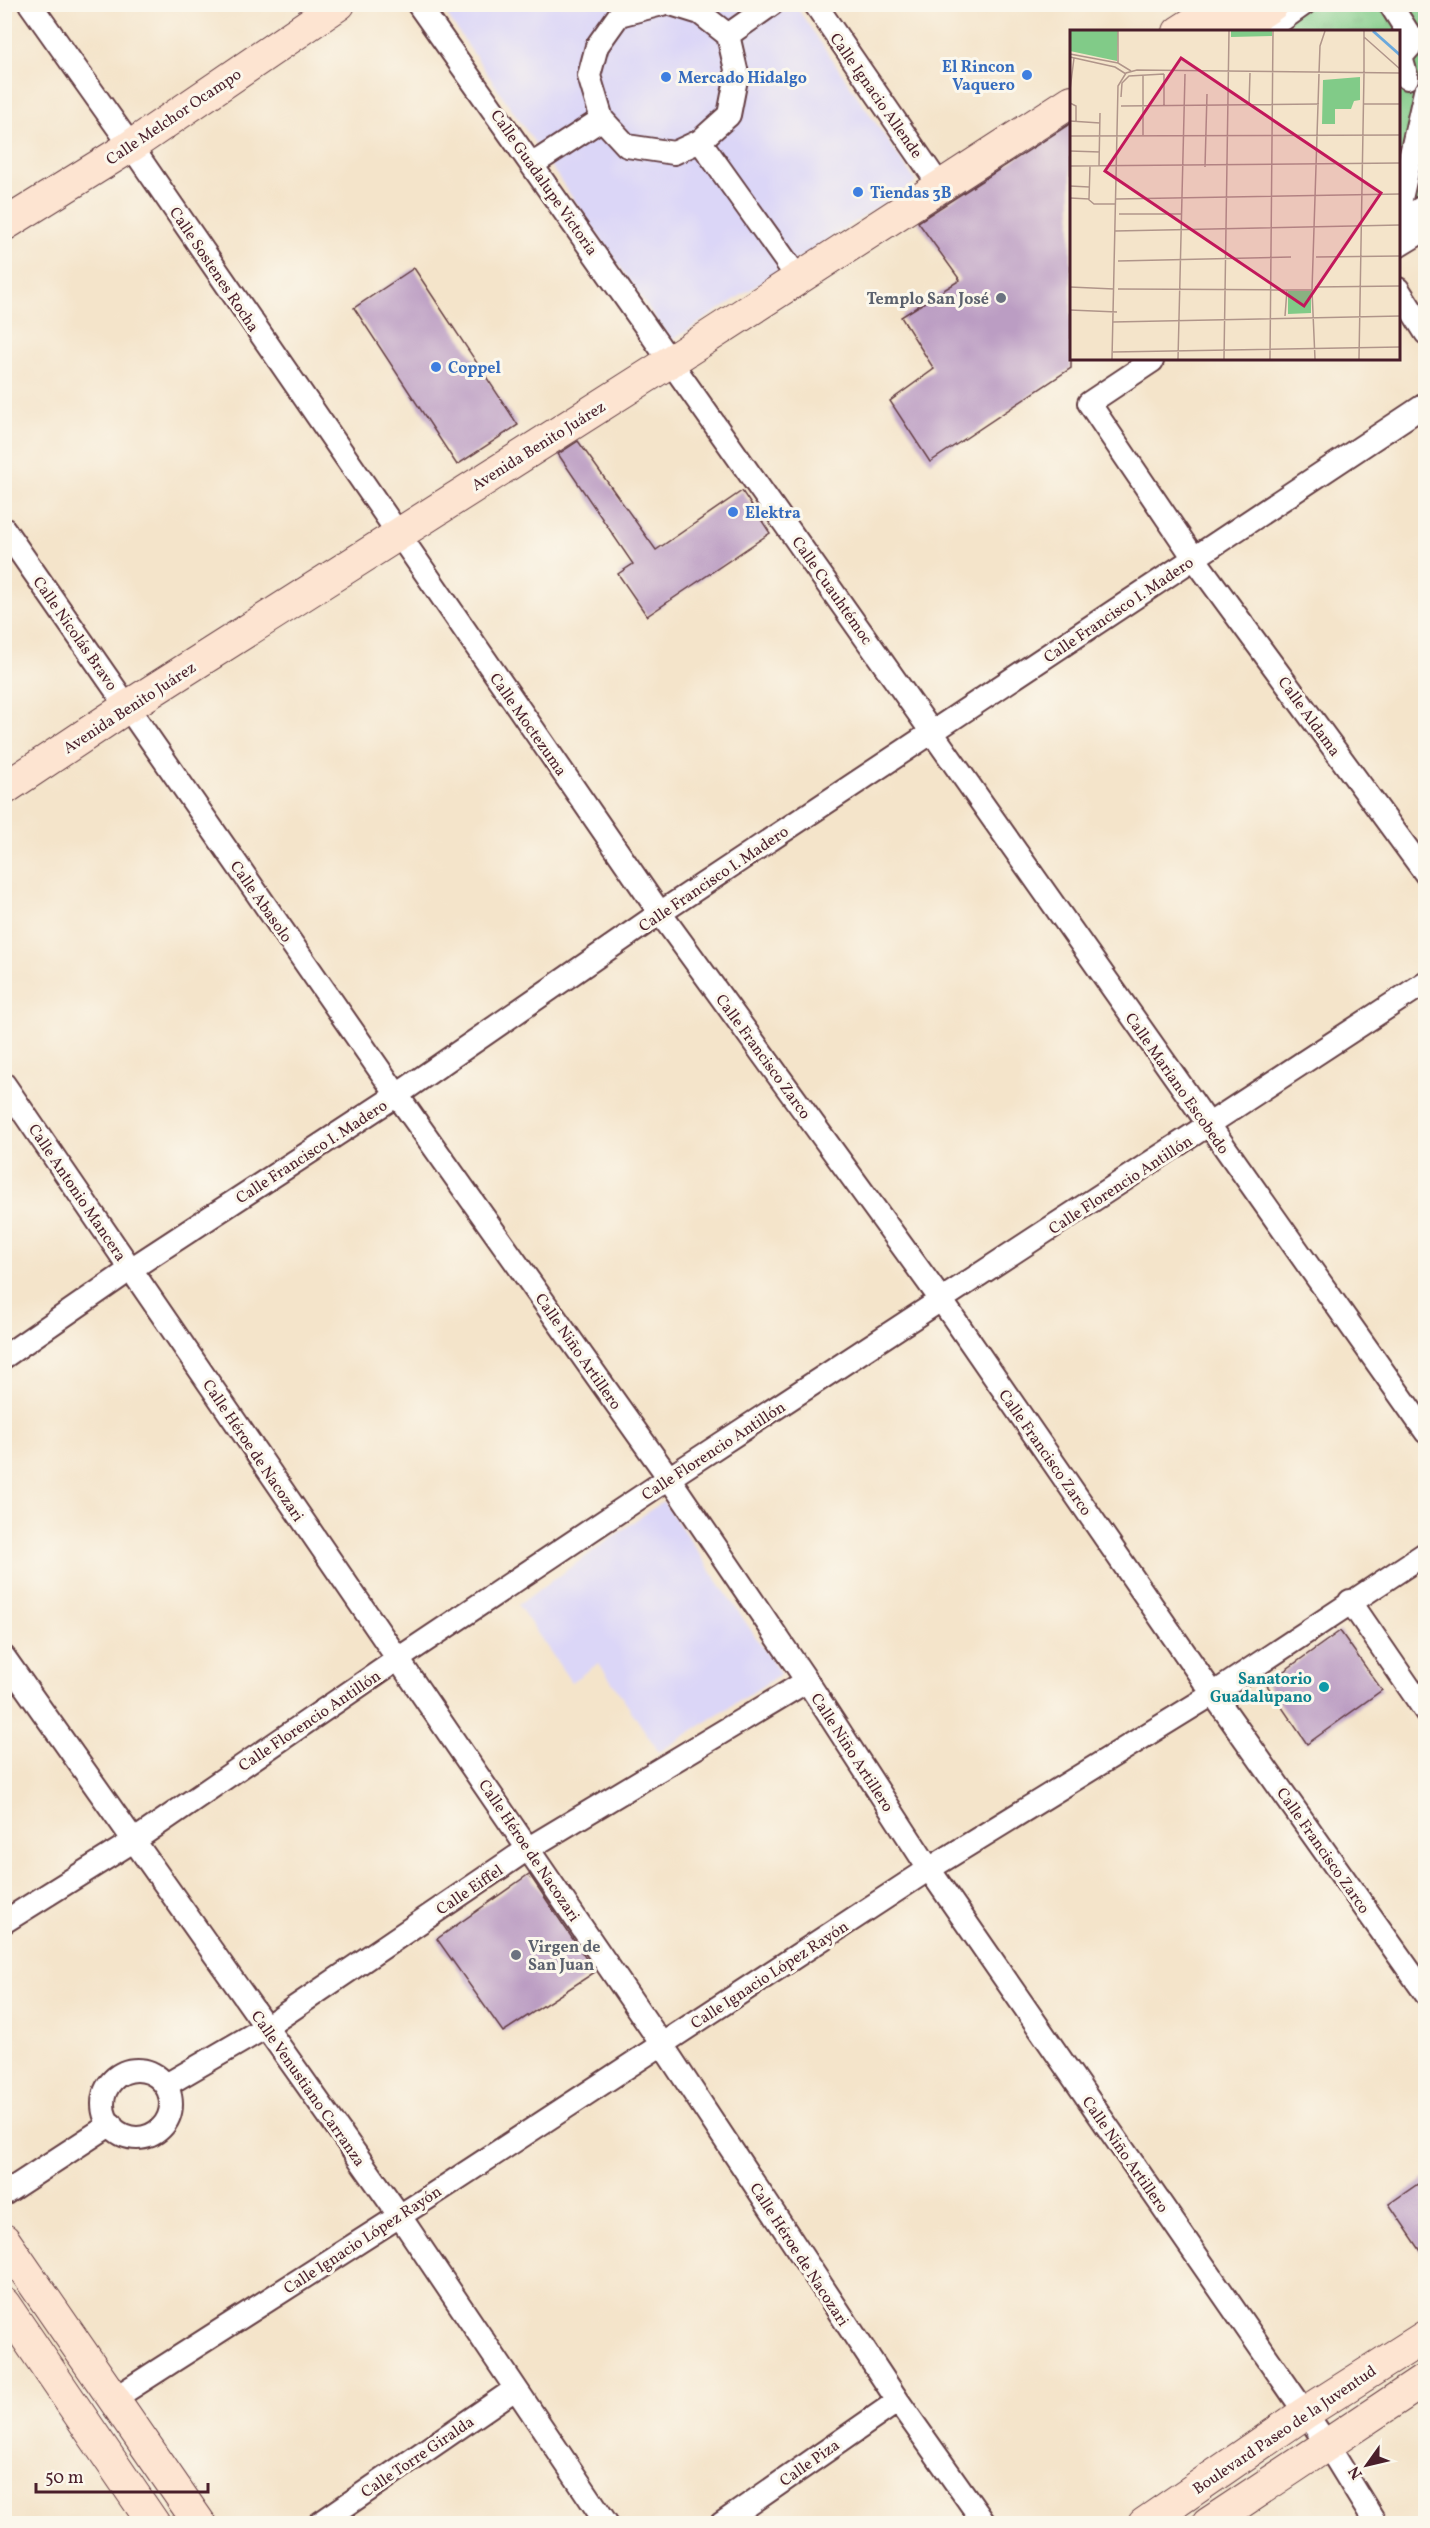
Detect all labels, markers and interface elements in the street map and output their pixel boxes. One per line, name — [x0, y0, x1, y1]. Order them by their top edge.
street label: Calle Ignacio Allende — [824, 29, 927, 163]
inset map — [1070, 30, 1400, 360]
place label: El Rincon Vaquero — [942, 57, 1015, 97]
street label: Calle Melchor Ocampo — [102, 64, 246, 171]
place label: Mercado Hidalgo — [678, 68, 807, 90]
marker: El Rincon Vaquero — [1020, 68, 1034, 82]
marker: Mercado Hidalgo — [659, 70, 673, 84]
street label: Calle Guadalupe Victoria — [485, 106, 602, 260]
place label: Tiendas 3B — [870, 183, 952, 205]
marker: Tiendas 3B — [851, 185, 865, 199]
street label: Calle Sostenes Rocha — [163, 203, 263, 337]
place label: Templo San José — [867, 289, 989, 311]
marker: Templo San José — [994, 291, 1008, 305]
place label: Coppel — [448, 358, 501, 380]
marker: Coppel — [429, 360, 443, 374]
street label: Avenida Benito Juárez — [468, 396, 610, 497]
place label: Elektra — [745, 503, 801, 525]
marker: Elektra — [726, 505, 740, 519]
street label: Calle Cuauhtémoc — [786, 533, 877, 650]
street label: Calle Francisco I. Madero — [1040, 552, 1198, 669]
street label: Calle Nicolás Bravo — [27, 573, 122, 696]
street label: Avenida Benito Juárez — [59, 657, 201, 760]
street label: Calle Moctezuma — [484, 669, 571, 781]
street label: Calle Aldama — [1272, 673, 1345, 762]
street label: Calle Francisco I. Madero — [635, 821, 793, 938]
street label: Calle Abasolo — [224, 857, 297, 947]
street label: Calle Francisco Zarco — [710, 990, 815, 1124]
street label: Calle Mariano Escobedo — [1119, 1009, 1234, 1159]
street label: Calle Francisco I. Madero — [232, 1095, 392, 1210]
street label: Calle Antonio Mancera — [22, 1120, 131, 1266]
street label: Calle Florencio Antillón — [1045, 1131, 1197, 1241]
street label: Calle Niño Artillero — [529, 1290, 626, 1415]
street label: Calle Héroe de Nacozari — [196, 1376, 308, 1527]
street label: Calle Francisco Zarco — [992, 1386, 1096, 1521]
street label: Calle Florencio Antillón — [638, 1397, 790, 1507]
street label: Calle Florencio Antillón — [235, 1666, 386, 1778]
place label: Sanatorio Guadalupano — [1210, 1669, 1312, 1709]
marker: Sanatorio Guadalupano — [1317, 1680, 1331, 1694]
street label: Calle Niño Artillero — [805, 1689, 898, 1817]
street label: Calle Héroe de Nacozari — [472, 1776, 584, 1927]
street label: Calle Francisco Zarco — [1270, 1784, 1374, 1919]
street label: Calle Eiffel — [432, 1860, 508, 1921]
street label: Calle Ignacio López Rayón — [687, 1916, 853, 2035]
place label: Virgen de San Juan — [528, 1937, 600, 1977]
marker: Virgen de San Juan — [509, 1948, 523, 1962]
street label: Calle Venustiano Carranza — [245, 2007, 370, 2172]
street label: Calle Niño Artillero — [1076, 2093, 1173, 2218]
street label: Calle Héroe de Nacozari — [744, 2179, 853, 2331]
street label: Calle Ignacio López Rayón — [280, 2181, 446, 2300]
street label: Boulevard Paseo de la Juventud — [1189, 2361, 1381, 2500]
street label: Calle Torre Giralda — [357, 2412, 479, 2504]
street label: Calle Piza — [776, 2435, 845, 2492]
north arrow — [1337, 2435, 1397, 2495]
scale bar — [36, 2456, 208, 2494]
text: N — [1344, 2461, 1369, 2483]
text: 50 m — [45, 2466, 84, 2491]

